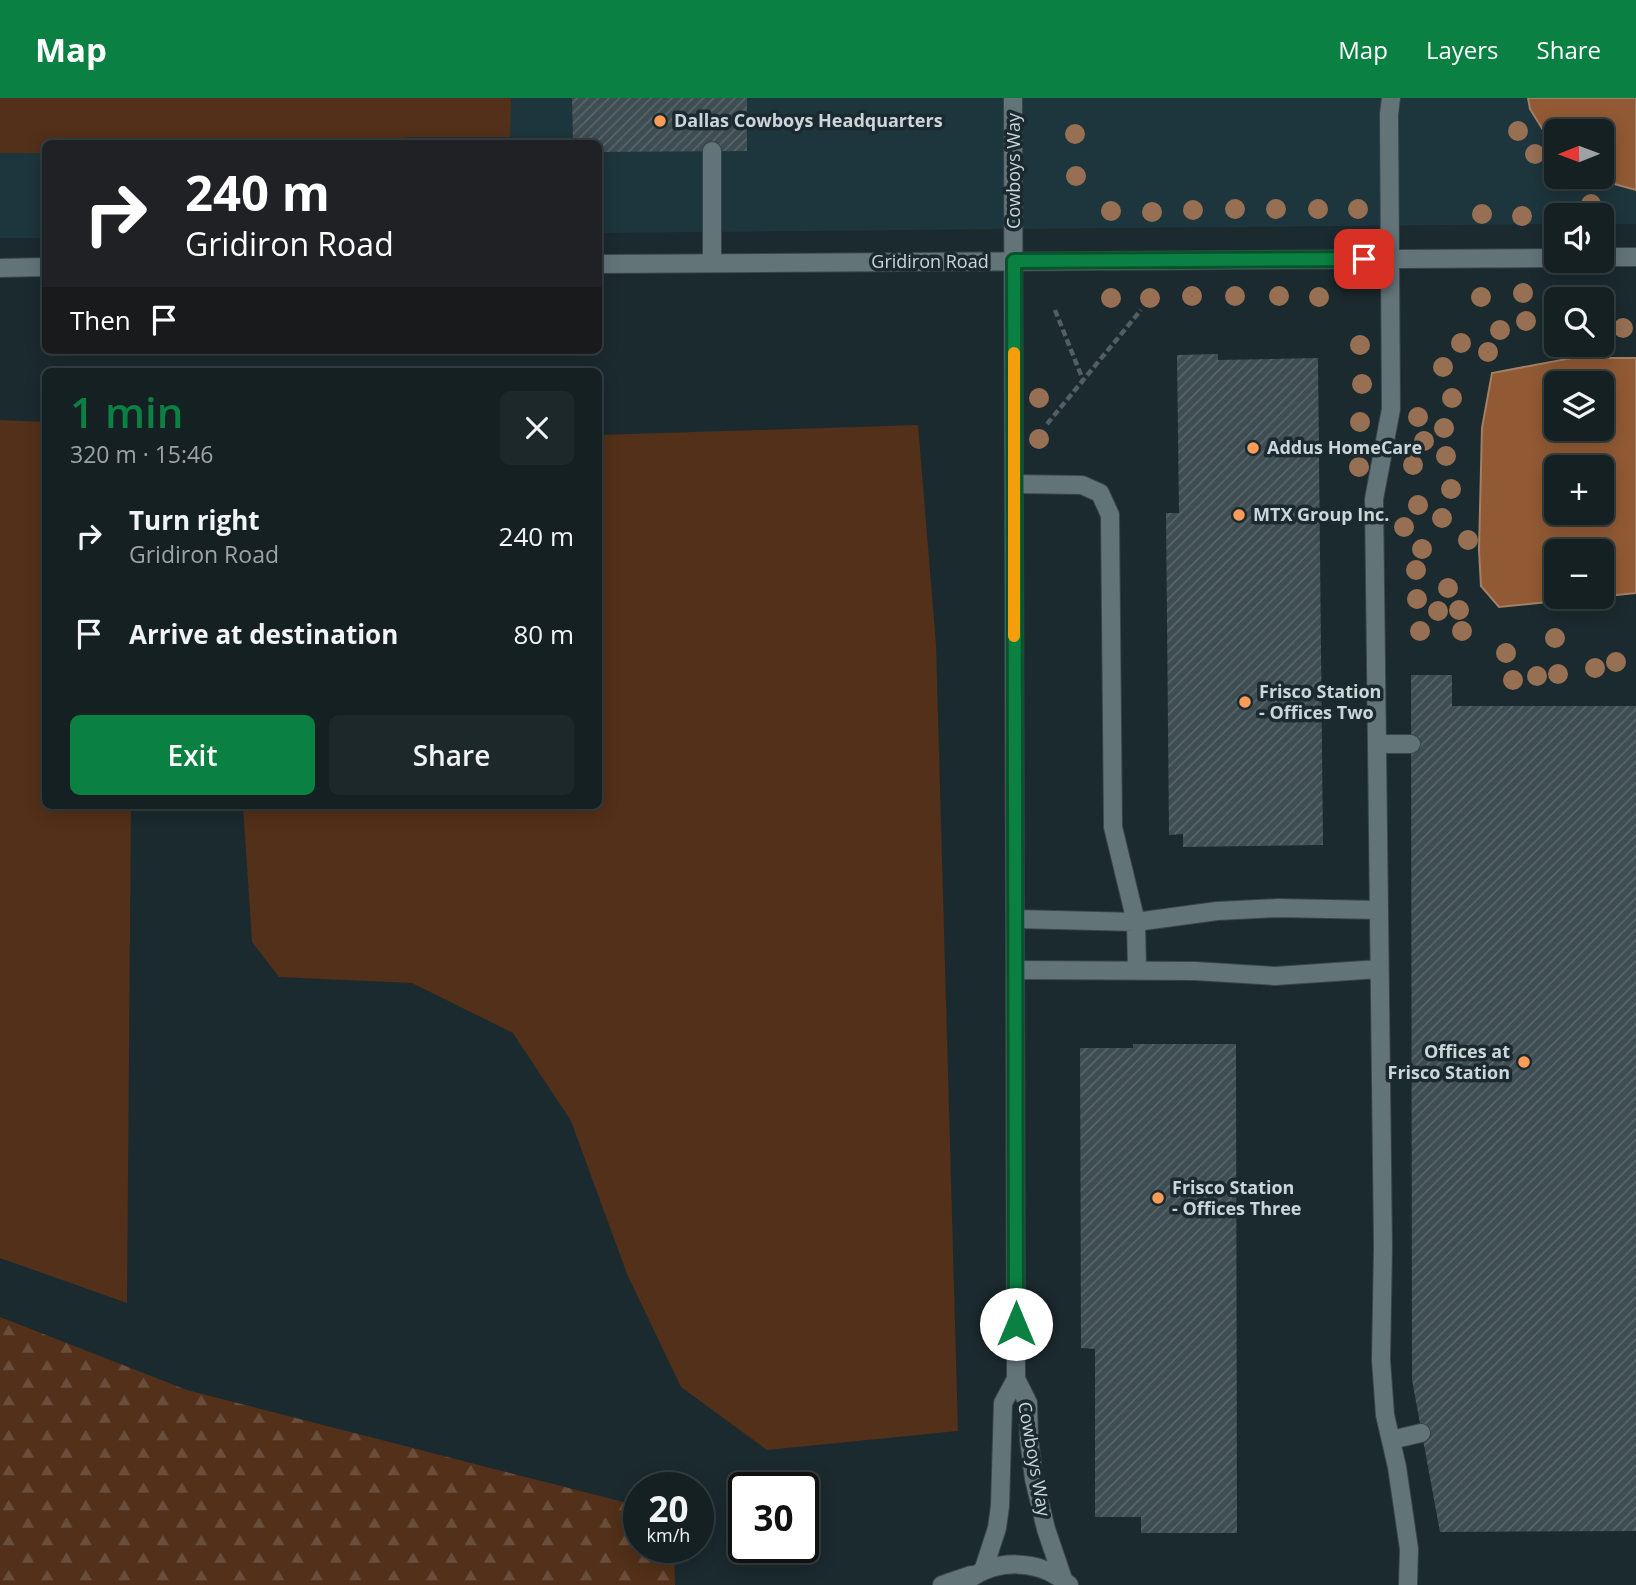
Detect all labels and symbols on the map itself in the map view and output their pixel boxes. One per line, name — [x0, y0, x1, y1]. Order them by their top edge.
place label: Dallas Cowboys Headquarters — [674, 108, 943, 132]
street label: Cowboys Way — [1001, 112, 1025, 229]
marker: Dallas Cowboys Headquarters — [652, 113, 668, 129]
north arrow — [1544, 119, 1614, 189]
pin — [1334, 229, 1394, 289]
street label: Gridiron Road — [871, 249, 989, 273]
place label: Addus HomeCare — [1267, 435, 1422, 459]
marker: Addus HomeCare — [1245, 440, 1261, 456]
place label: MTX Group Inc. — [1253, 502, 1390, 526]
marker: MTX Group Inc. — [1231, 507, 1247, 523]
place label: Frisco Station - Offices Two — [1259, 679, 1381, 724]
marker: Frisco Station - Offices Two — [1237, 694, 1253, 710]
place label: Offices at Frisco Station — [1388, 1039, 1510, 1084]
marker: Offices at Frisco Station — [1516, 1054, 1532, 1070]
place label: Frisco Station - Offices Three — [1172, 1175, 1301, 1220]
marker: Frisco Station - Offices Three — [1150, 1190, 1166, 1206]
position arrow — [979, 1287, 1053, 1361]
street label: Cowboys Way — [1013, 1400, 1057, 1519]
speed limit sign: 30 — [728, 1472, 819, 1563]

